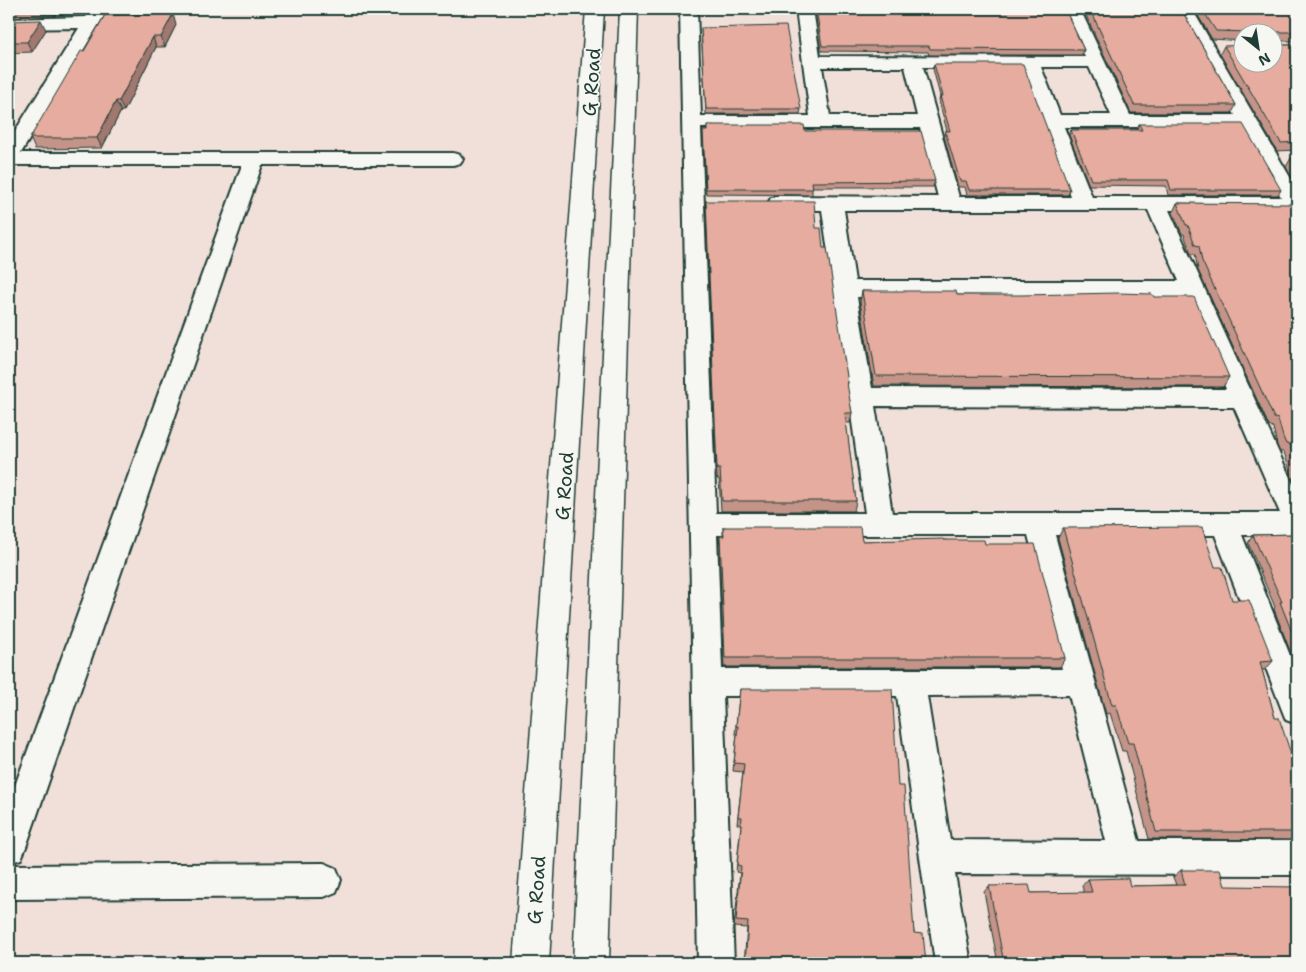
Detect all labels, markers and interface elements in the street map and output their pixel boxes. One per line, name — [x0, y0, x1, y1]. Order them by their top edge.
north arrow — [1234, 22, 1284, 72]
street label: G Road — [577, 47, 606, 117]
text: N — [1255, 49, 1274, 70]
street label: G Road — [550, 451, 579, 521]
street label: G Road — [522, 855, 551, 925]

